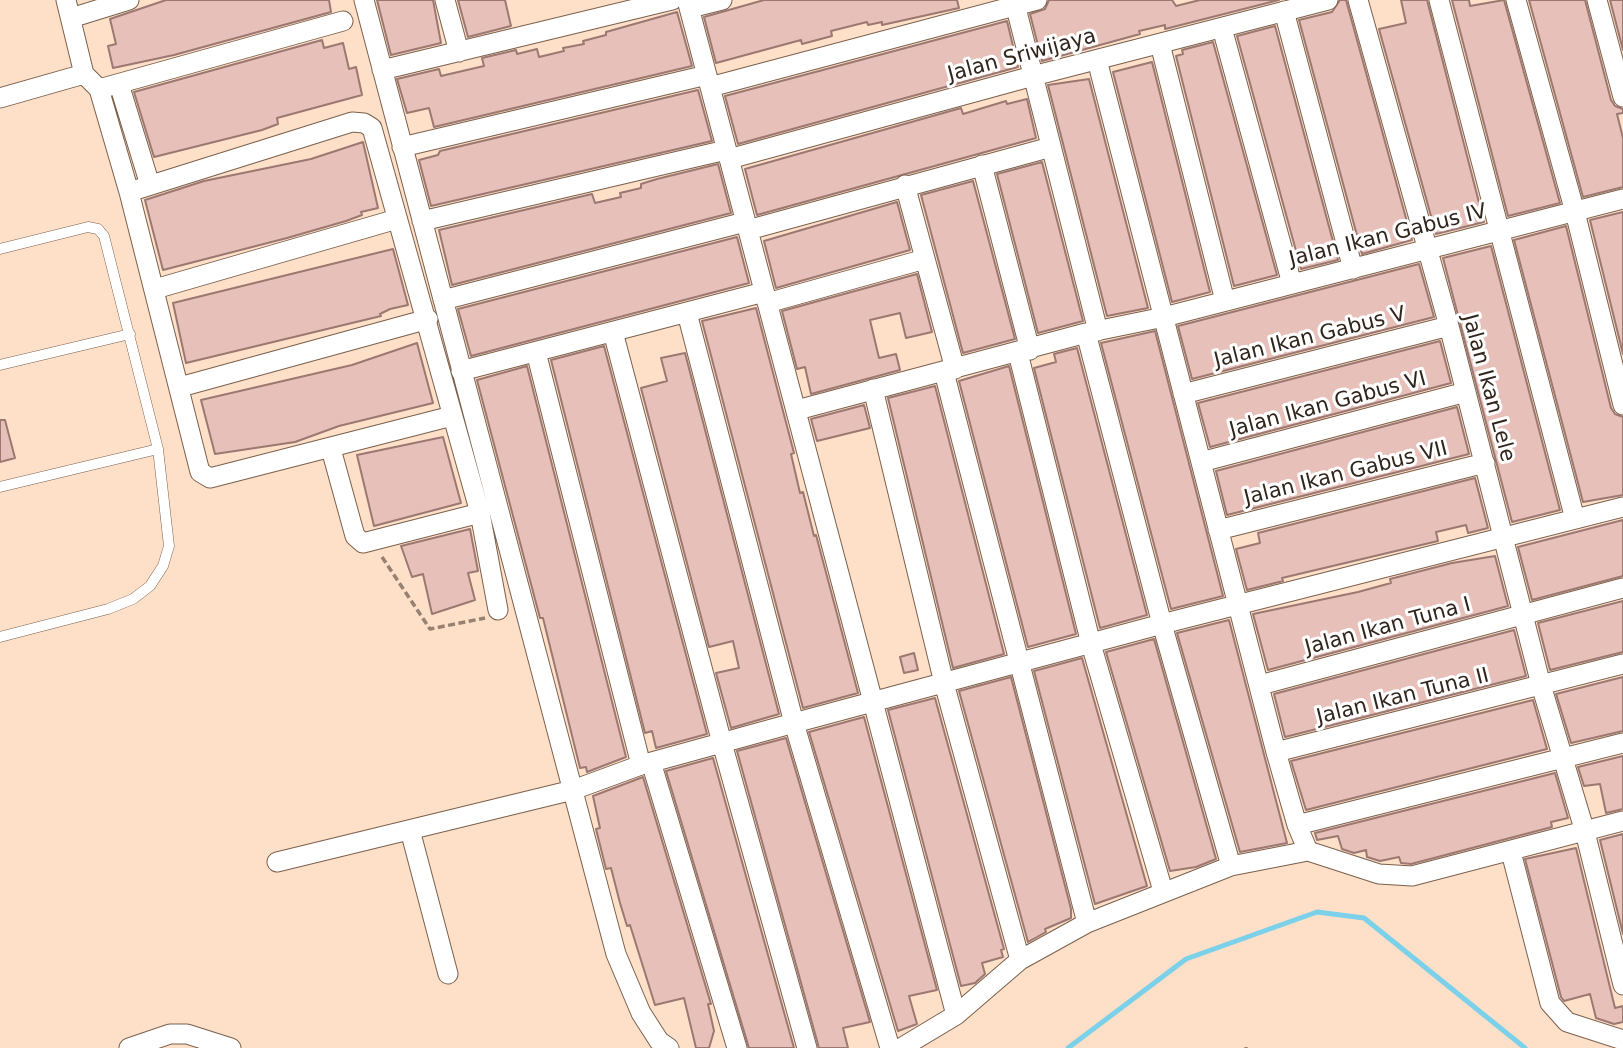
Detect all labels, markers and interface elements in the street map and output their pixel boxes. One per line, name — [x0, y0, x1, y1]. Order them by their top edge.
street label: Jalan Sriwijaya — [945, 24, 1099, 88]
street label: Jalan Ikan Gabus IV — [1287, 199, 1489, 273]
street label: Jalan Ikan Gabus V — [1212, 302, 1408, 374]
street label: Jalan Ikan Lele — [1456, 312, 1520, 464]
street label: Jalan Ikan Gabus VI — [1227, 367, 1429, 443]
street label: Jalan Ikan Gabus VII — [1242, 437, 1450, 511]
street label: Jalan Ikan Tuna I — [1302, 593, 1474, 661]
street label: Jalan Ikan Tuna II — [1314, 663, 1492, 731]

